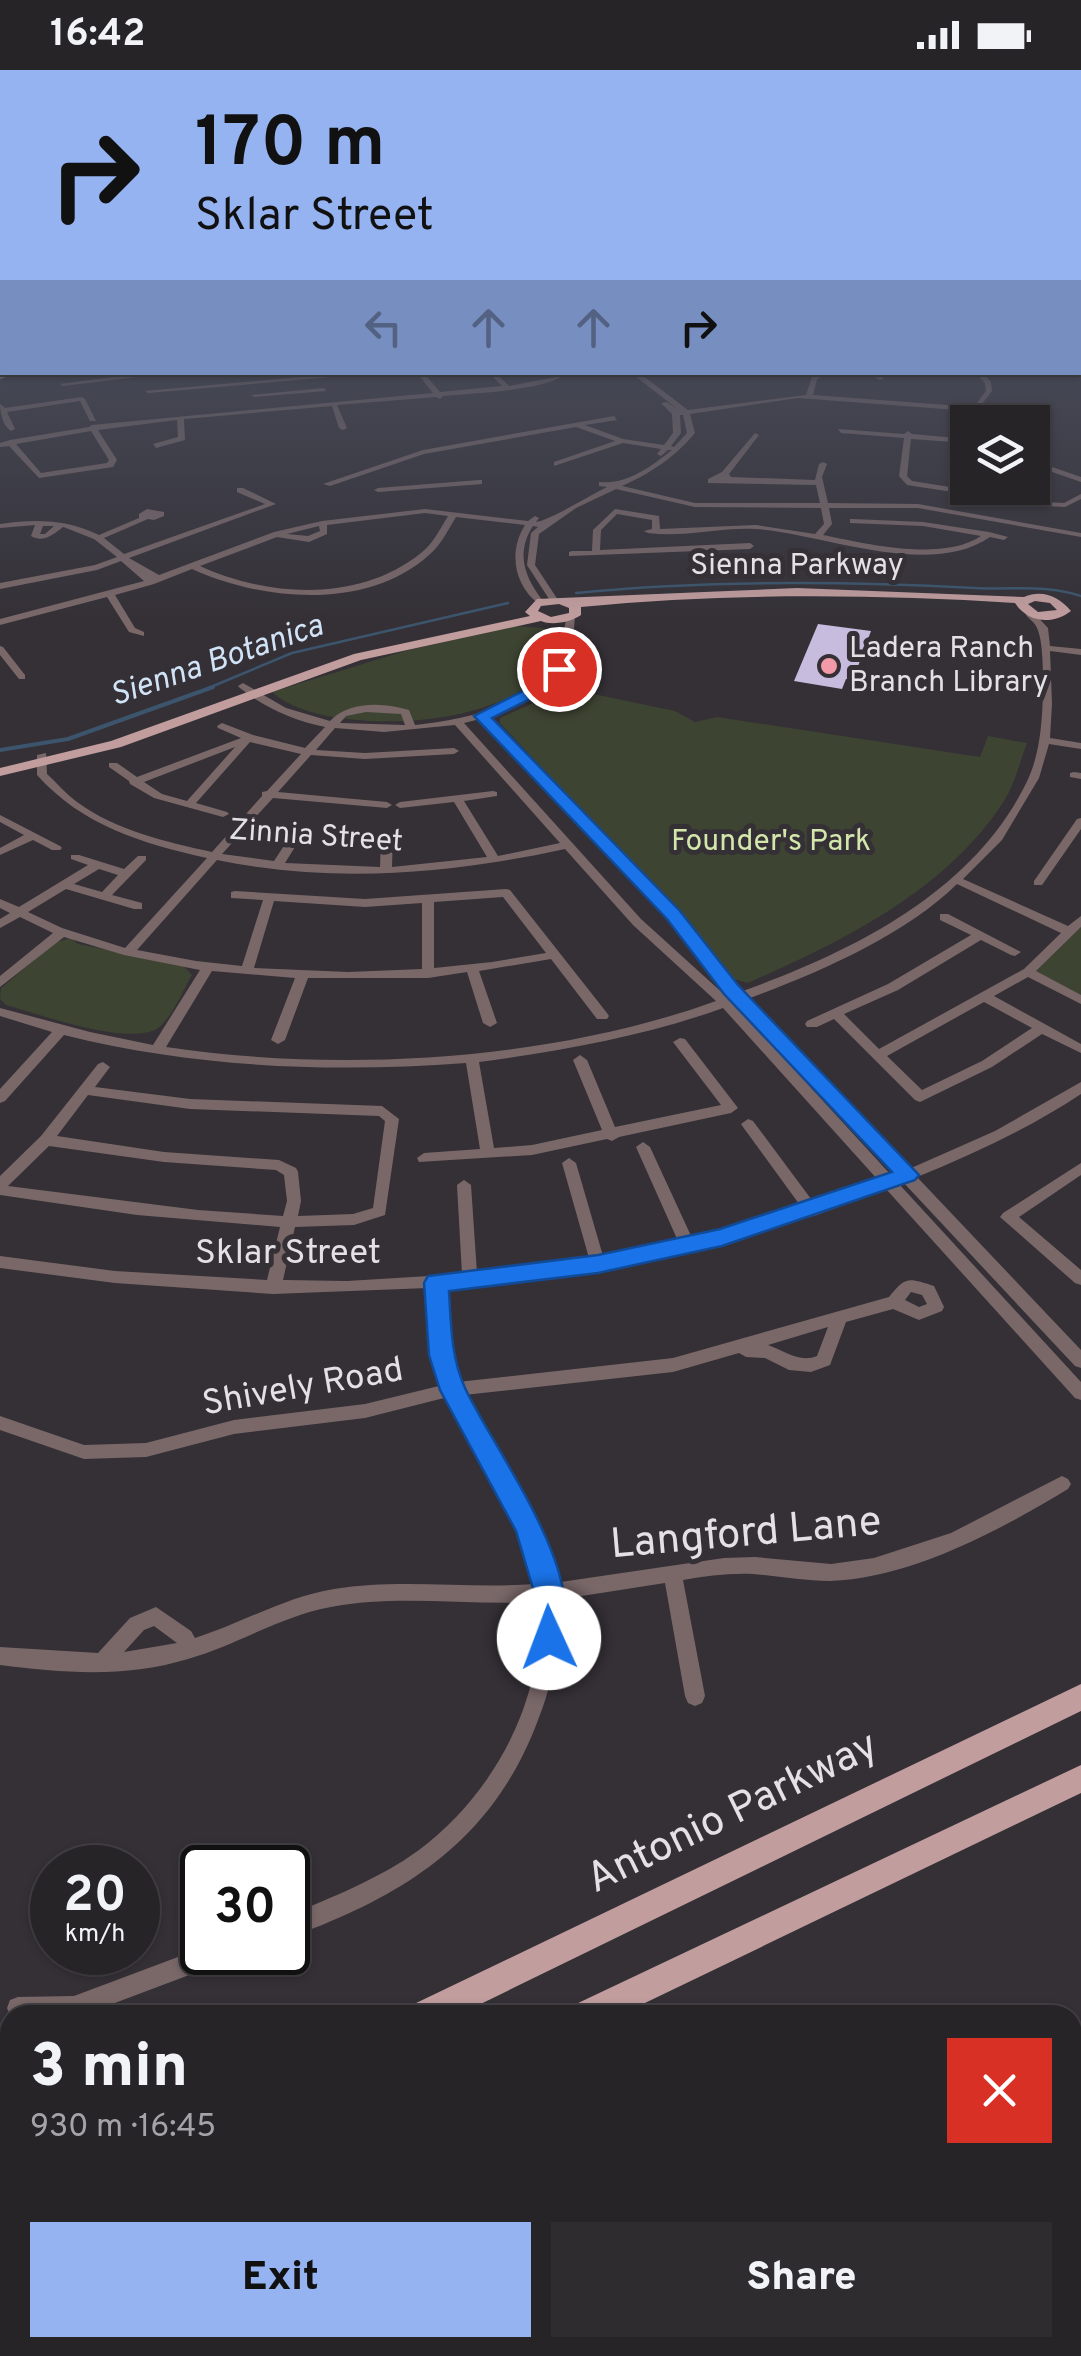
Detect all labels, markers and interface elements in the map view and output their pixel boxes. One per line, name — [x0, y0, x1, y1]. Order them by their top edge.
text: 16:42 — [50, 11, 145, 60]
text: 170 m — [195, 102, 385, 191]
icon: right — [30, 110, 160, 240]
text: Sklar Street — [195, 189, 434, 246]
icon: left — [356, 300, 411, 355]
icon: ahead — [461, 300, 516, 355]
icon: ahead — [566, 300, 621, 355]
icon: right — [671, 300, 726, 355]
map controls — [950, 405, 1050, 505]
button: layers — [950, 405, 1050, 505]
street label: Sienna Parkway — [690, 548, 904, 585]
water label: Sienna Botanica — [105, 607, 329, 717]
pin — [517, 627, 602, 712]
place label: Ladera Ranch Branch Library — [849, 631, 1048, 702]
icon: arrive — [532, 642, 587, 697]
marker: Ladera Ranch Branch Library — [818, 655, 840, 677]
street label: Zinnia Street — [228, 812, 404, 862]
park label: Founder's Park — [671, 824, 871, 861]
street label: Sklar Street — [195, 1232, 381, 1276]
street label: Shively Road — [199, 1349, 407, 1427]
street label: Langford Lane — [608, 1497, 884, 1573]
position arrow — [497, 1586, 601, 1690]
street label: Antonio Parkway — [579, 1721, 887, 1907]
speed limit sign: 30 — [180, 1845, 310, 1975]
text: 20 — [63, 1866, 127, 1929]
text: km/h — [65, 1919, 125, 1951]
text: 3 min — [30, 2032, 188, 2108]
button: close — [947, 2038, 1052, 2143]
text: 930 m · 16:45 — [30, 2108, 216, 2148]
button: Exit — [30, 2222, 531, 2337]
button: Share — [551, 2222, 1052, 2337]

